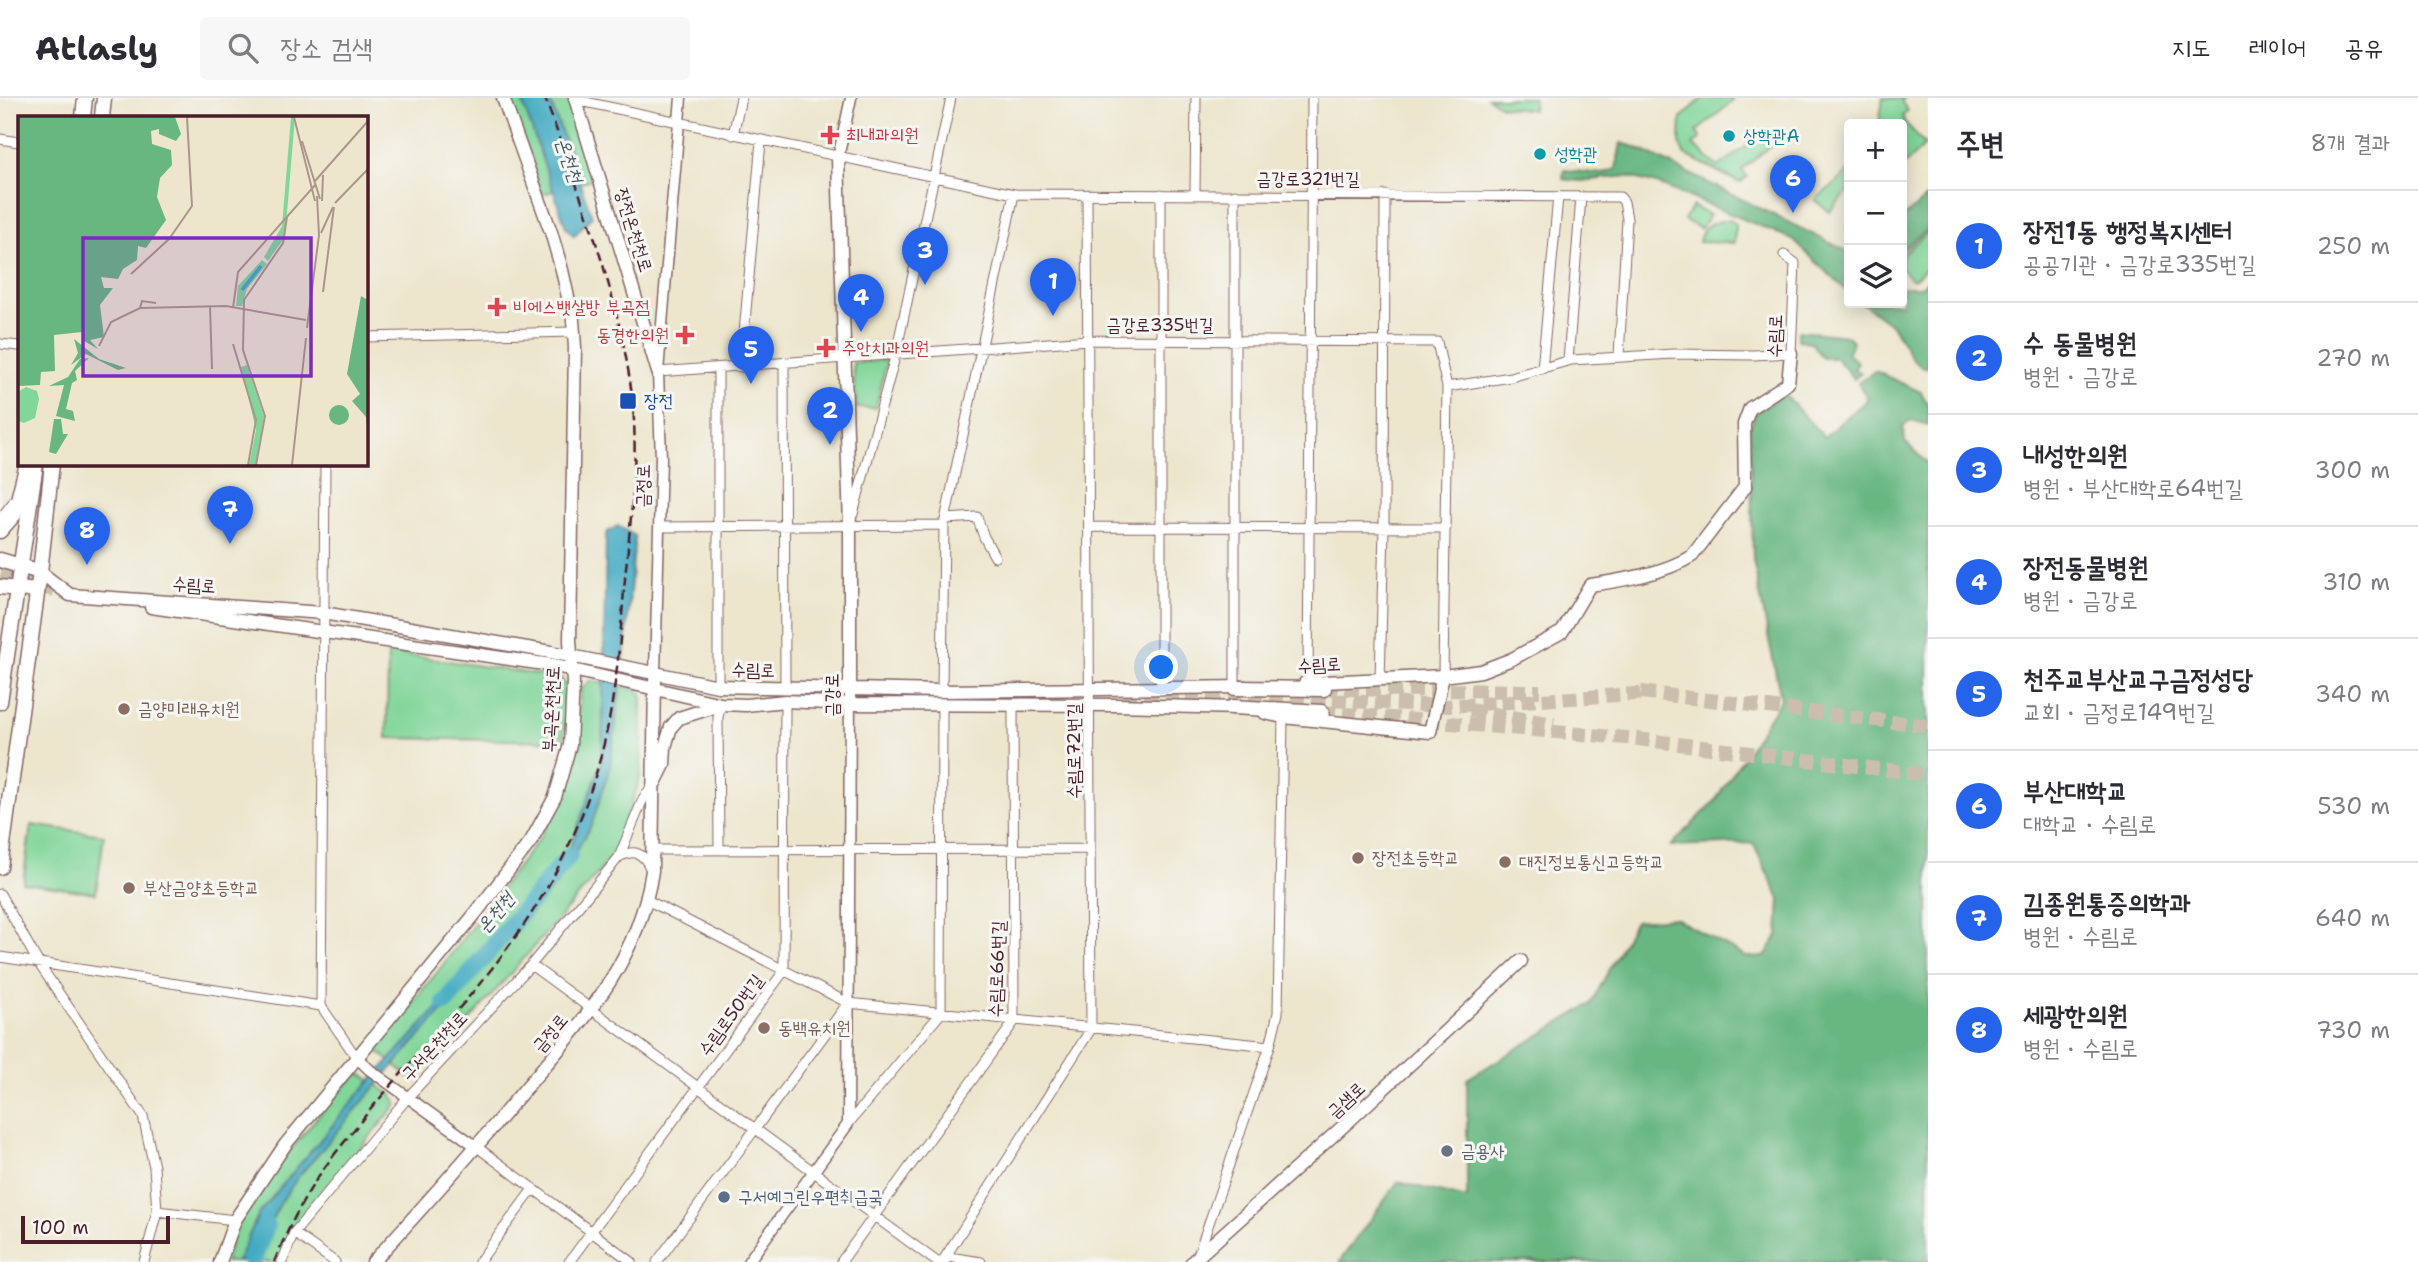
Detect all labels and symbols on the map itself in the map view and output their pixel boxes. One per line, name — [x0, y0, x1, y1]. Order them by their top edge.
inset map — [18, 116, 368, 466]
place label: 최내과의원 — [846, 123, 918, 147]
place label: 상학관A — [1743, 124, 1800, 148]
marker: 최내과의원 — [820, 125, 840, 145]
marker: 상학관A — [1721, 128, 1737, 144]
water label: 온천천 — [550, 134, 589, 188]
place label: 성학관 — [1554, 142, 1597, 166]
marker: 성학관 — [1532, 146, 1548, 162]
pin: 6 — [1770, 155, 1816, 213]
street label: 금강로321번길 — [1256, 167, 1360, 191]
street label: 장전온천천로 — [610, 185, 658, 275]
pin: 3 — [902, 227, 948, 285]
pin: 1 — [1030, 258, 1076, 316]
pin: 4 — [838, 274, 884, 332]
place label: 비에스뱃살방 부곡점 — [513, 295, 650, 319]
marker: 비에스뱃살방 부곡점 — [487, 297, 507, 317]
street label: 금강로335번길 — [1106, 313, 1214, 337]
street label: 수림로 — [1762, 314, 1788, 358]
place label: 동경한의원 — [597, 323, 669, 347]
marker: 동경한의원 — [675, 325, 695, 345]
pin: 5 — [728, 326, 774, 384]
place label: 주안치과의원 — [842, 336, 929, 360]
marker: 주안치과의원 — [816, 338, 836, 358]
pin: 2 — [807, 387, 853, 445]
place label: 장전 — [644, 389, 673, 413]
marker: 장전 — [618, 391, 638, 411]
street label: 금정로 — [631, 464, 655, 508]
pin: 7 — [207, 486, 253, 544]
pin: 8 — [64, 507, 110, 565]
street label: 수림로 — [171, 572, 217, 598]
your location — [1144, 650, 1178, 684]
street label: 수림로 — [1297, 652, 1341, 678]
street label: 수림로 — [731, 658, 775, 682]
street label: 부곡온천천로 — [537, 665, 565, 753]
street label: 금강로 — [820, 673, 844, 717]
place label: 금양미래유치원 — [138, 697, 239, 721]
marker: 금양미래유치원 — [116, 701, 132, 717]
street label: 수림로72번길 — [1062, 702, 1086, 799]
place label: 장전초등학교 — [1372, 846, 1459, 870]
marker: 장전초등학교 — [1350, 850, 1366, 866]
place label: 대진정보통신고등학교 — [1519, 850, 1664, 874]
marker: 대진정보통신고등학교 — [1497, 854, 1513, 870]
place label: 부산금양초등학교 — [143, 876, 259, 900]
marker: 부산금양초등학교 — [121, 880, 137, 896]
water label: 온천천 — [471, 885, 521, 938]
street label: 수림로66번길 — [983, 920, 1011, 1018]
street label: 수림로50번길 — [693, 969, 769, 1061]
street label: 구서온천천로 — [396, 1006, 472, 1086]
street label: 금정로 — [527, 1009, 573, 1057]
place label: 동백유치원 — [778, 1016, 850, 1040]
marker: 동백유치원 — [756, 1020, 772, 1036]
street label: 금샘로 — [1322, 1076, 1370, 1124]
place label: 금용사 — [1461, 1139, 1505, 1163]
marker: 금용사 — [1439, 1143, 1455, 1159]
place label: 구서예그린우편취급국 — [738, 1185, 883, 1209]
marker: 구서예그린우편취급국 — [716, 1189, 732, 1205]
scale bar — [21, 1213, 170, 1245]

